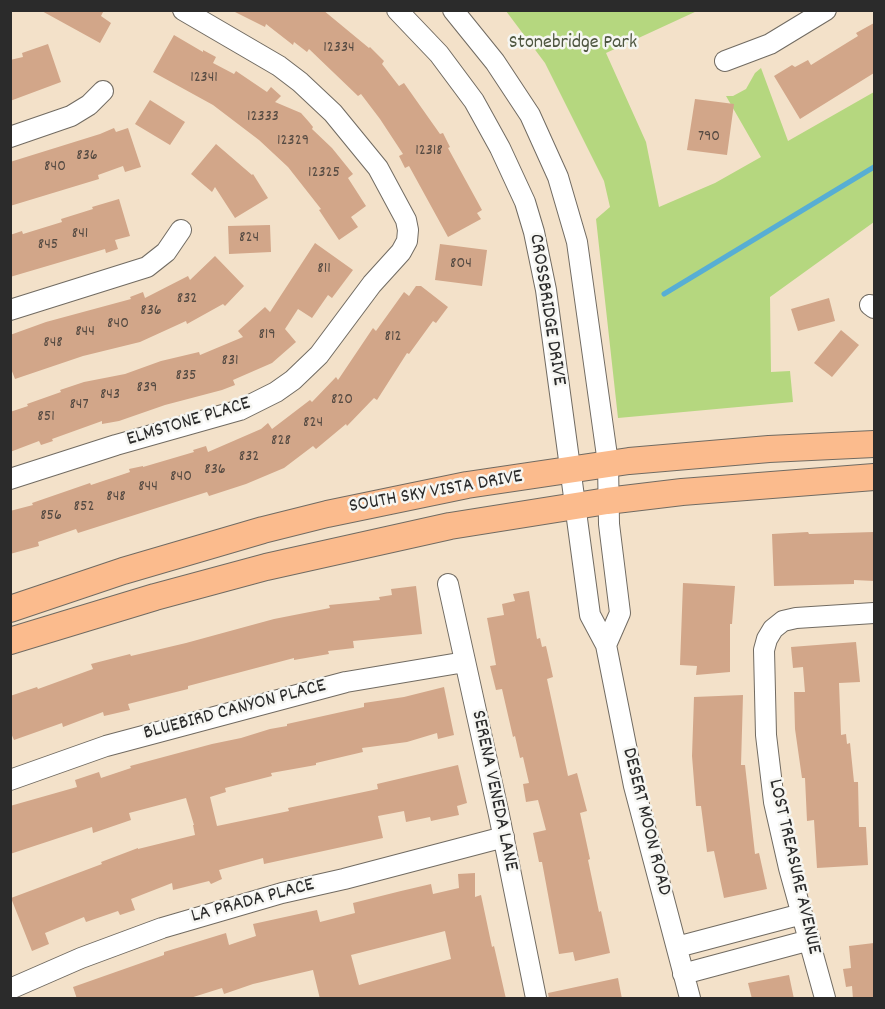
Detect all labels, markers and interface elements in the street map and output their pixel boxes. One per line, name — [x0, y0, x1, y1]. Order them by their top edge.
park label: Stonebridge Park — [509, 32, 637, 56]
house number: 12334 — [323, 39, 355, 59]
house number: 12341 — [190, 69, 218, 89]
house number: 12333 — [247, 108, 279, 128]
house number: 790 — [698, 128, 720, 148]
house number: 12329 — [277, 132, 309, 152]
house number: 12318 — [415, 142, 443, 162]
house number: 836 — [76, 147, 98, 167]
house number: 840 — [44, 158, 66, 178]
house number: 12325 — [308, 164, 340, 184]
house number: 841 — [72, 225, 88, 245]
house number: 824 — [239, 229, 259, 249]
street label: CROSSBRIDGE DRIVE — [522, 232, 570, 388]
house number: 845 — [38, 236, 58, 256]
house number: 804 — [450, 255, 472, 275]
house number: 811 — [317, 260, 331, 280]
house number: 832 — [177, 290, 197, 310]
house number: 836 — [140, 302, 162, 322]
house number: 840 — [107, 315, 129, 335]
house number: 844 — [75, 323, 95, 343]
house number: 819 — [258, 326, 276, 346]
house number: 812 — [385, 328, 401, 348]
house number: 848 — [43, 334, 63, 354]
house number: 831 — [221, 352, 239, 372]
house number: 835 — [176, 367, 196, 387]
house number: 839 — [137, 379, 157, 399]
house number: 843 — [100, 386, 120, 406]
house number: 820 — [331, 391, 353, 411]
street label: ELMSTONE PLACE — [124, 393, 254, 453]
house number: 847 — [69, 396, 89, 416]
house number: 851 — [37, 408, 55, 428]
house number: 824 — [303, 414, 323, 434]
house number: 828 — [271, 432, 291, 452]
house number: 832 — [239, 448, 259, 468]
house number: 836 — [204, 461, 226, 481]
street label: SOUTH SKY VISTA DRIVE — [347, 466, 525, 520]
house number: 840 — [170, 468, 192, 488]
house number: 844 — [138, 478, 158, 498]
house number: 848 — [106, 488, 126, 508]
house number: 852 — [74, 498, 94, 518]
house number: 856 — [40, 507, 62, 527]
street label: BLUEBIRD CANYON PLACE — [141, 675, 329, 747]
street label: SERENA VENEDA LANE — [464, 708, 522, 874]
street label: DESERT MOON ROAD — [615, 746, 675, 898]
street label: LOST TREASURE AVENUE — [761, 777, 825, 957]
street label: LA PRADA PLACE — [189, 874, 317, 930]

